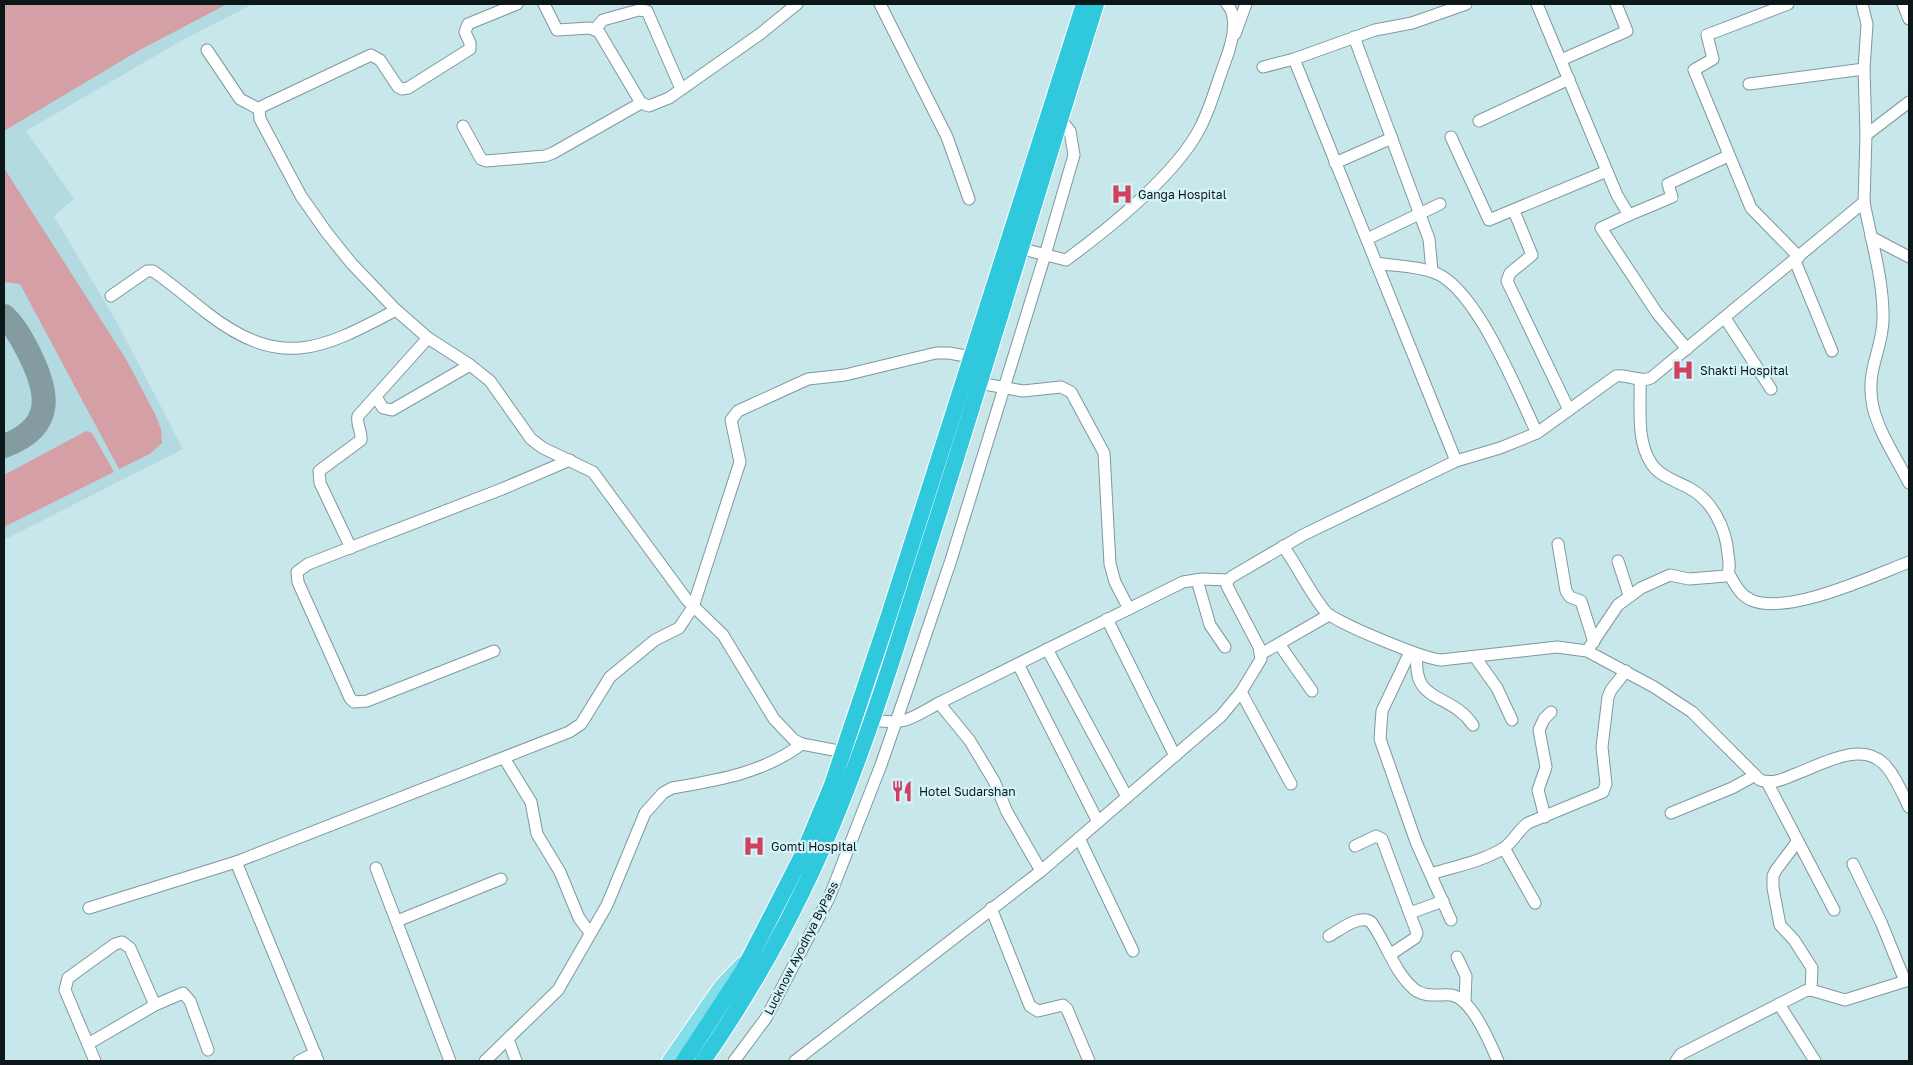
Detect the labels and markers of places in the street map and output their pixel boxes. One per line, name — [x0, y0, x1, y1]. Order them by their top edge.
hospital icon: Ganga Hospital — [1109, 181, 1135, 207]
place label: Ganga Hospital — [1138, 187, 1227, 202]
hospital icon: Shakti Hospital — [1670, 357, 1696, 383]
place label: Shakti Hospital — [1700, 363, 1789, 378]
restaurant icon: Hotel Sudarshan — [889, 778, 915, 804]
place label: Hotel Sudarshan — [919, 784, 1016, 799]
hospital icon: Gomti Hospital — [741, 833, 767, 859]
place label: Gomti Hospital — [771, 839, 857, 854]

